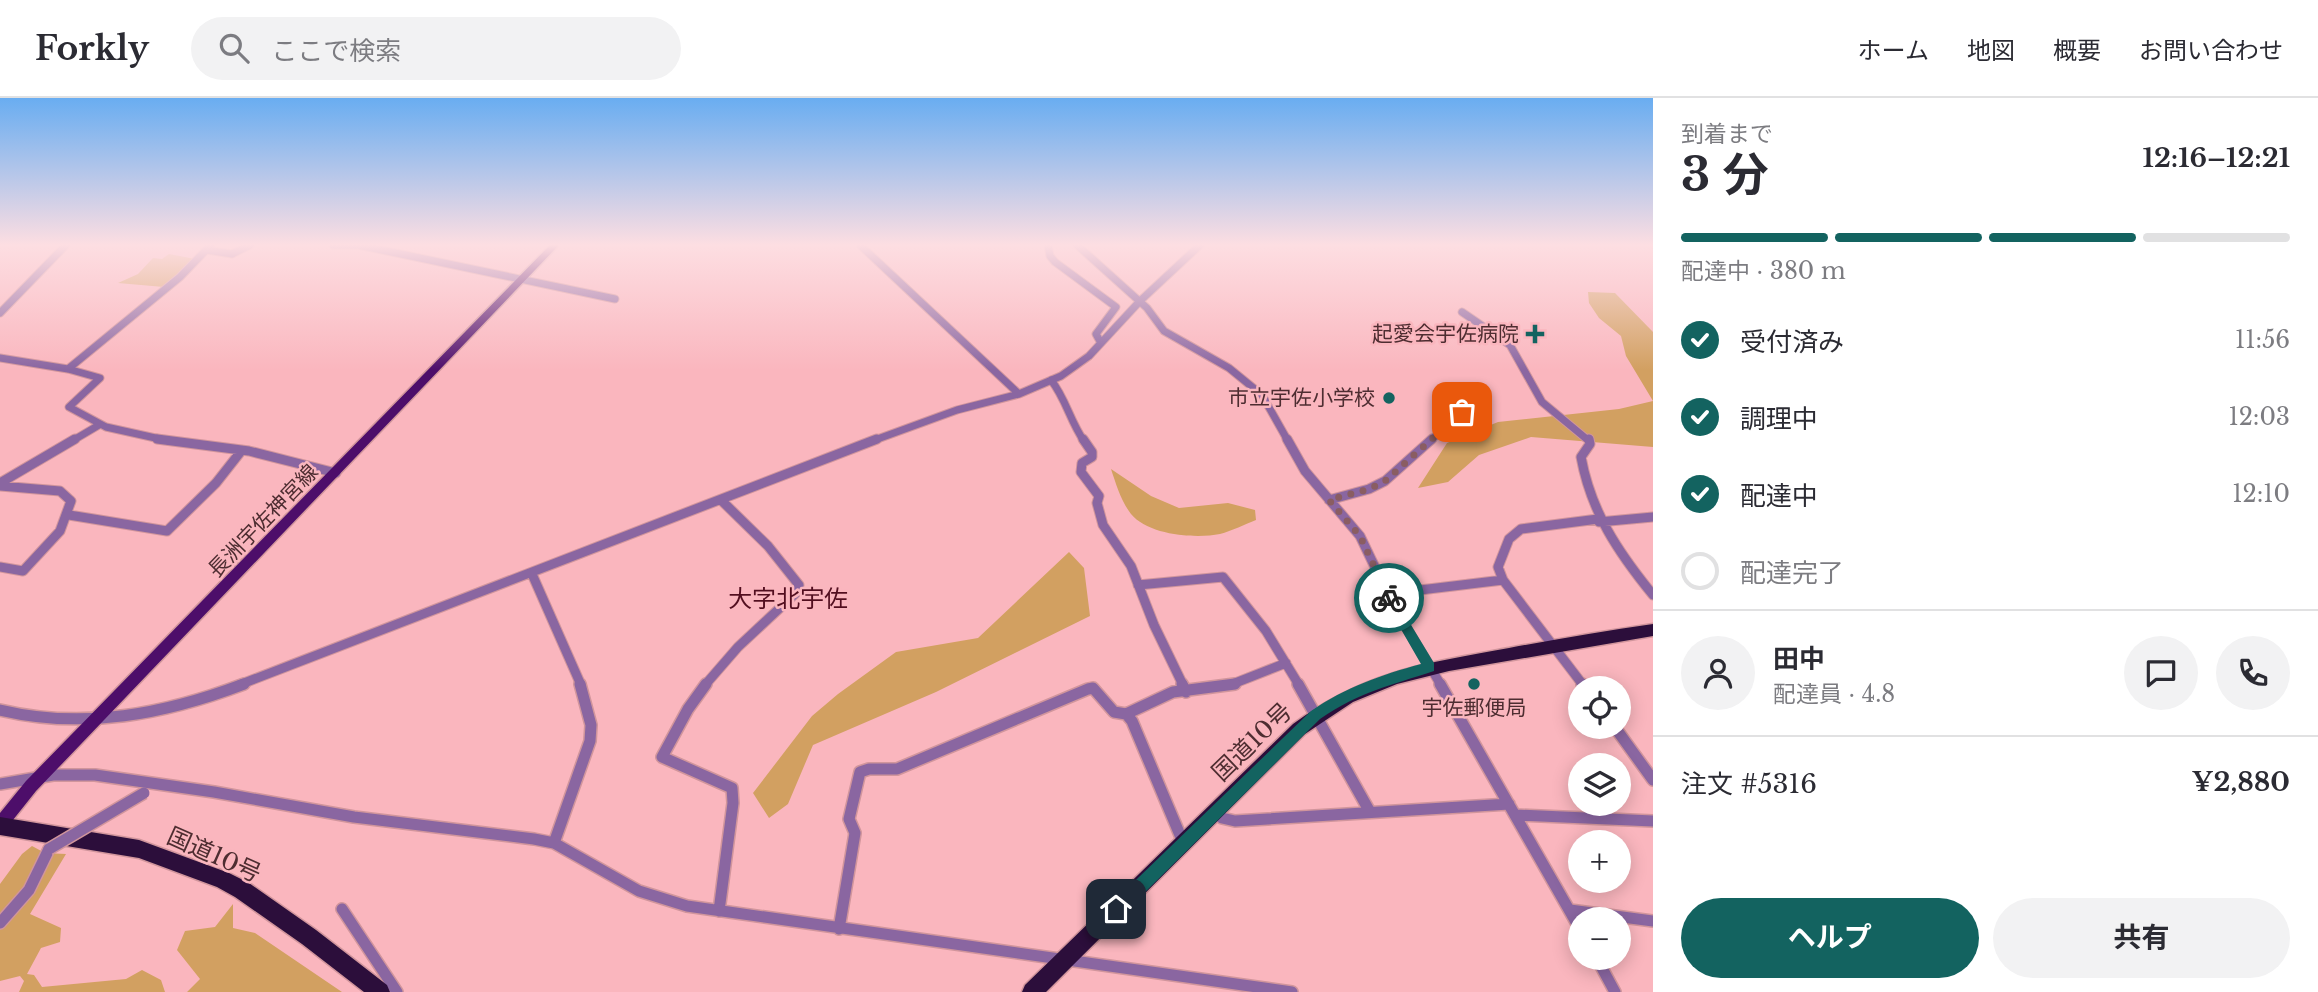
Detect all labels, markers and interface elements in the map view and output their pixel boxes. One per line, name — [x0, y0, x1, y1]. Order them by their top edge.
search box — [191, 17, 681, 80]
text: Forkly — [35, 28, 149, 69]
icon: search — [215, 29, 253, 67]
text: ここで検索 — [271, 35, 401, 67]
text: ホーム — [1858, 36, 1929, 65]
text: 地図 — [1967, 36, 2015, 65]
text: 概要 — [2053, 36, 2101, 65]
text: お問い合わせ — [2139, 36, 2283, 65]
text: 到着まで — [1681, 120, 1773, 148]
text: 12:16–12:21 — [2143, 142, 2290, 174]
text: 3 分 — [1681, 146, 1769, 203]
text: 配達中 · 380 m — [1681, 257, 1846, 285]
place label: 起愛会宇佐病院 — [1372, 321, 1519, 347]
icon: check — [1681, 321, 1719, 359]
marker: 起愛会宇佐病院 — [1525, 324, 1545, 344]
text: 受付済み — [1740, 326, 1844, 358]
text: 11:56 — [2235, 326, 2290, 354]
pin — [1432, 382, 1492, 442]
place label: 市立宇佐小学校 — [1228, 385, 1375, 411]
marker: 市立宇佐小学校 — [1381, 390, 1397, 406]
icon: bag — [1443, 393, 1481, 431]
icon: check — [1681, 398, 1719, 436]
text: 調理中 — [1740, 403, 1818, 435]
text: 12:03 — [2228, 403, 2290, 431]
street label: 長洲宇佐神宮線 — [203, 459, 323, 583]
icon: check — [1681, 475, 1719, 513]
text: 配達中 — [1740, 480, 1818, 512]
text: 12:10 — [2232, 480, 2290, 508]
text: 配達完了 — [1740, 557, 1844, 589]
courier — [1354, 563, 1424, 633]
icon: bike — [1370, 579, 1408, 617]
district label: 大字北宇佐 — [728, 584, 848, 613]
button: person — [1681, 636, 1755, 710]
button: chat — [2124, 636, 2198, 710]
button: phone — [2216, 636, 2290, 710]
text: 田中 — [1773, 643, 1825, 675]
marker: 宇佐郵便局 — [1466, 676, 1482, 692]
map controls — [1568, 676, 1631, 970]
button: locate — [1568, 676, 1631, 739]
text: 配達員 · 4.8 — [1773, 680, 1895, 708]
place label: 宇佐郵便局 — [1422, 695, 1527, 721]
street label: 国道10号 — [1206, 697, 1298, 787]
button: layers — [1568, 753, 1631, 816]
text: ¥2,880 — [2191, 766, 2290, 798]
text: 注文 #5316 — [1681, 768, 1817, 800]
street label: 国道10号 — [163, 821, 266, 888]
button: + — [1568, 830, 1631, 893]
pin — [1086, 879, 1146, 939]
icon: home — [1097, 890, 1135, 928]
button: ヘルプ — [1681, 898, 1979, 978]
button: 共有 — [1993, 898, 2290, 978]
button: − — [1568, 907, 1631, 970]

